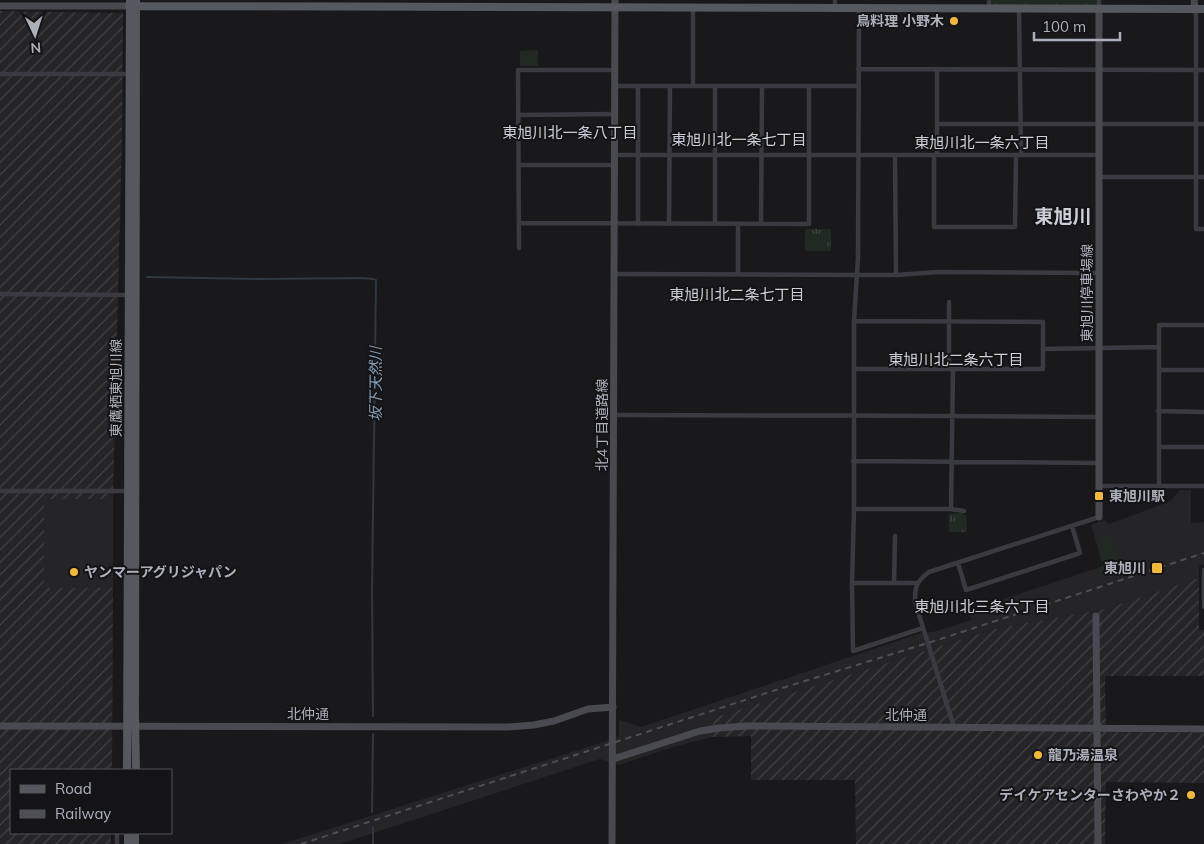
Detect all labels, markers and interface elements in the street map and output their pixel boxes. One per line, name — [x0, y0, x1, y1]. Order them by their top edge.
north arrow — [10, 10, 60, 60]
scale bar — [1034, 10, 1120, 42]
place label: 鳥料理 小野木 — [856, 12, 944, 30]
marker: 鳥料理 小野木 — [948, 15, 960, 27]
text: 100 m — [1042, 17, 1086, 36]
text: N — [30, 39, 42, 57]
district label: 東旭川北一条八丁目 — [502, 123, 638, 142]
district label: 東旭川北一条七丁目 — [671, 130, 807, 149]
district label: 東旭川北一条六丁目 — [914, 133, 1050, 152]
district label: 東旭川 — [1034, 204, 1092, 228]
street label: 東旭川停車場線 — [1078, 244, 1096, 342]
district label: 東旭川北二条七丁目 — [669, 285, 805, 304]
street label: 東鷹栖東旭川線 — [107, 339, 125, 437]
water label: 坂下天然川 — [366, 345, 385, 422]
district label: 東旭川北二条六丁目 — [888, 350, 1024, 369]
street label: 北4丁目道路線 — [593, 379, 611, 471]
place label: 東旭川駅 — [1109, 487, 1165, 505]
marker: 東旭川駅 — [1093, 490, 1105, 502]
place label: 東旭川 — [1104, 559, 1146, 577]
marker: 東旭川 — [1150, 561, 1164, 575]
place label: ヤンマーアグリジャパン — [84, 563, 237, 581]
marker: ヤンマーアグリジャパン — [68, 566, 80, 578]
district label: 東旭川北三条六丁目 — [914, 597, 1050, 616]
street label: 北仲通 — [287, 705, 329, 723]
street label: 北仲通 — [885, 706, 927, 724]
place label: 龍乃湯温泉 — [1048, 746, 1118, 764]
marker: 龍乃湯温泉 — [1032, 749, 1044, 761]
legend — [10, 769, 172, 834]
text: Road — [55, 779, 92, 798]
place label: デイケアセンターさわやか２ — [999, 786, 1181, 804]
marker: デイケアセンターさわやか２ — [1185, 789, 1197, 801]
text: Railway — [55, 804, 111, 823]

